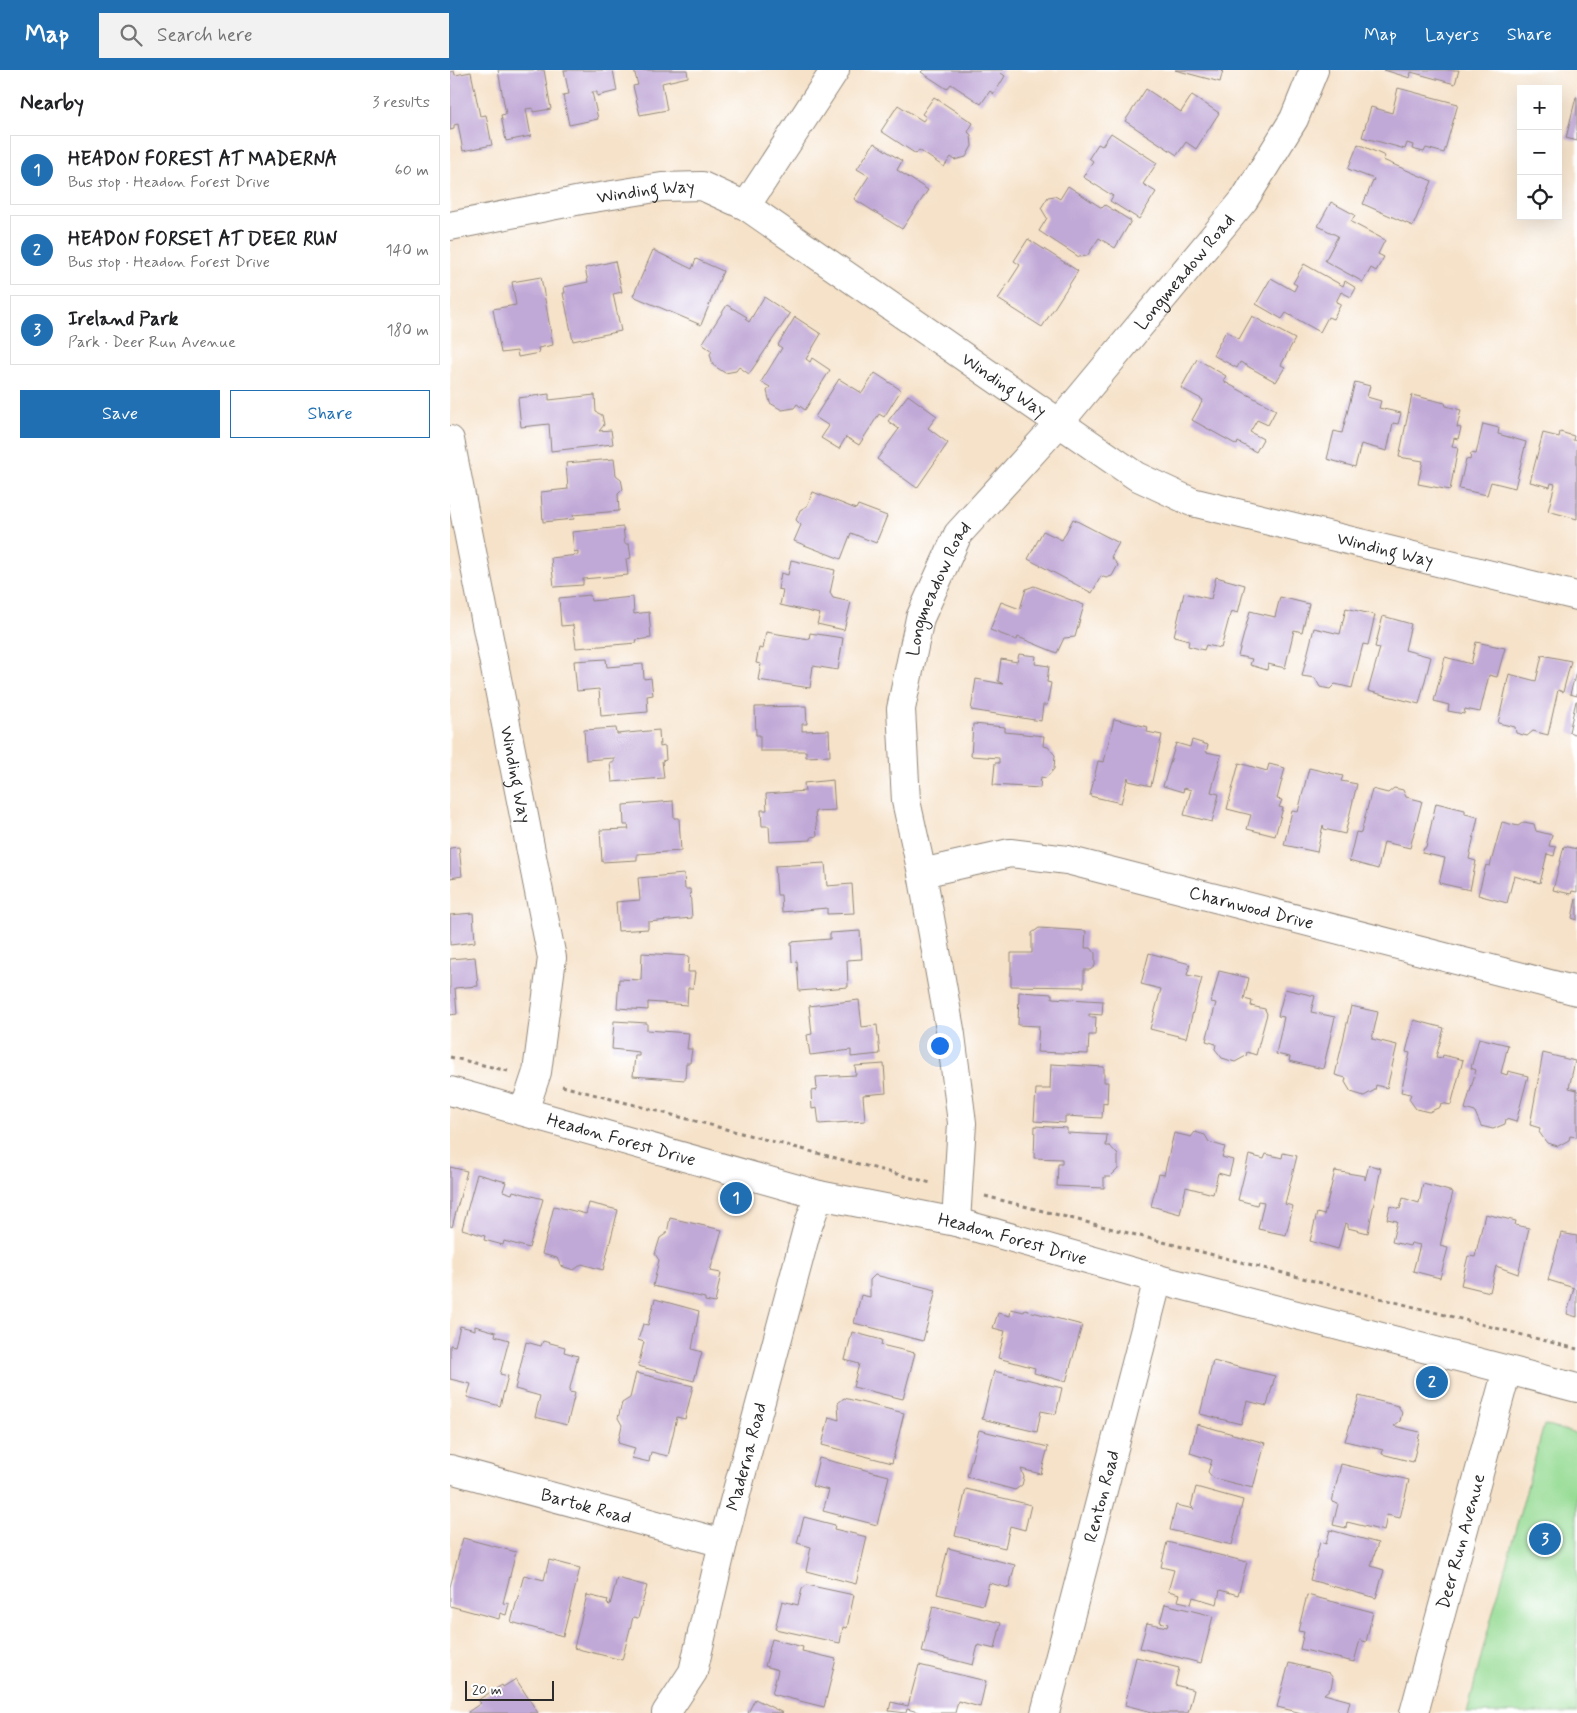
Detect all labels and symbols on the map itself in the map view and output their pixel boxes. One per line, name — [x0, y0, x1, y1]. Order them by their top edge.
street label: Winding Way — [595, 175, 695, 210]
street label: Longmeadow Road — [1130, 209, 1241, 336]
street label: Winding Way — [956, 348, 1051, 424]
street label: Longmeadow Road — [901, 516, 977, 658]
street label: Winding Way — [1334, 527, 1436, 574]
street label: Winding Way — [494, 724, 536, 825]
street label: Charnwood Drive — [1186, 881, 1316, 936]
your location — [927, 1033, 953, 1059]
street label: Headon Forest Drive — [544, 1108, 698, 1173]
pin: 1 — [720, 1179, 752, 1217]
street label: Headon Forest Drive — [936, 1208, 1090, 1271]
pin: 2 — [1416, 1363, 1448, 1401]
street label: Maderna Road — [721, 1400, 773, 1514]
street label: Renton Road — [1079, 1448, 1126, 1545]
street label: Deer Run Avenue — [1432, 1471, 1491, 1612]
street label: Bartok Road — [538, 1483, 634, 1531]
pin: 3 — [1529, 1520, 1561, 1558]
scale bar — [465, 1678, 554, 1701]

